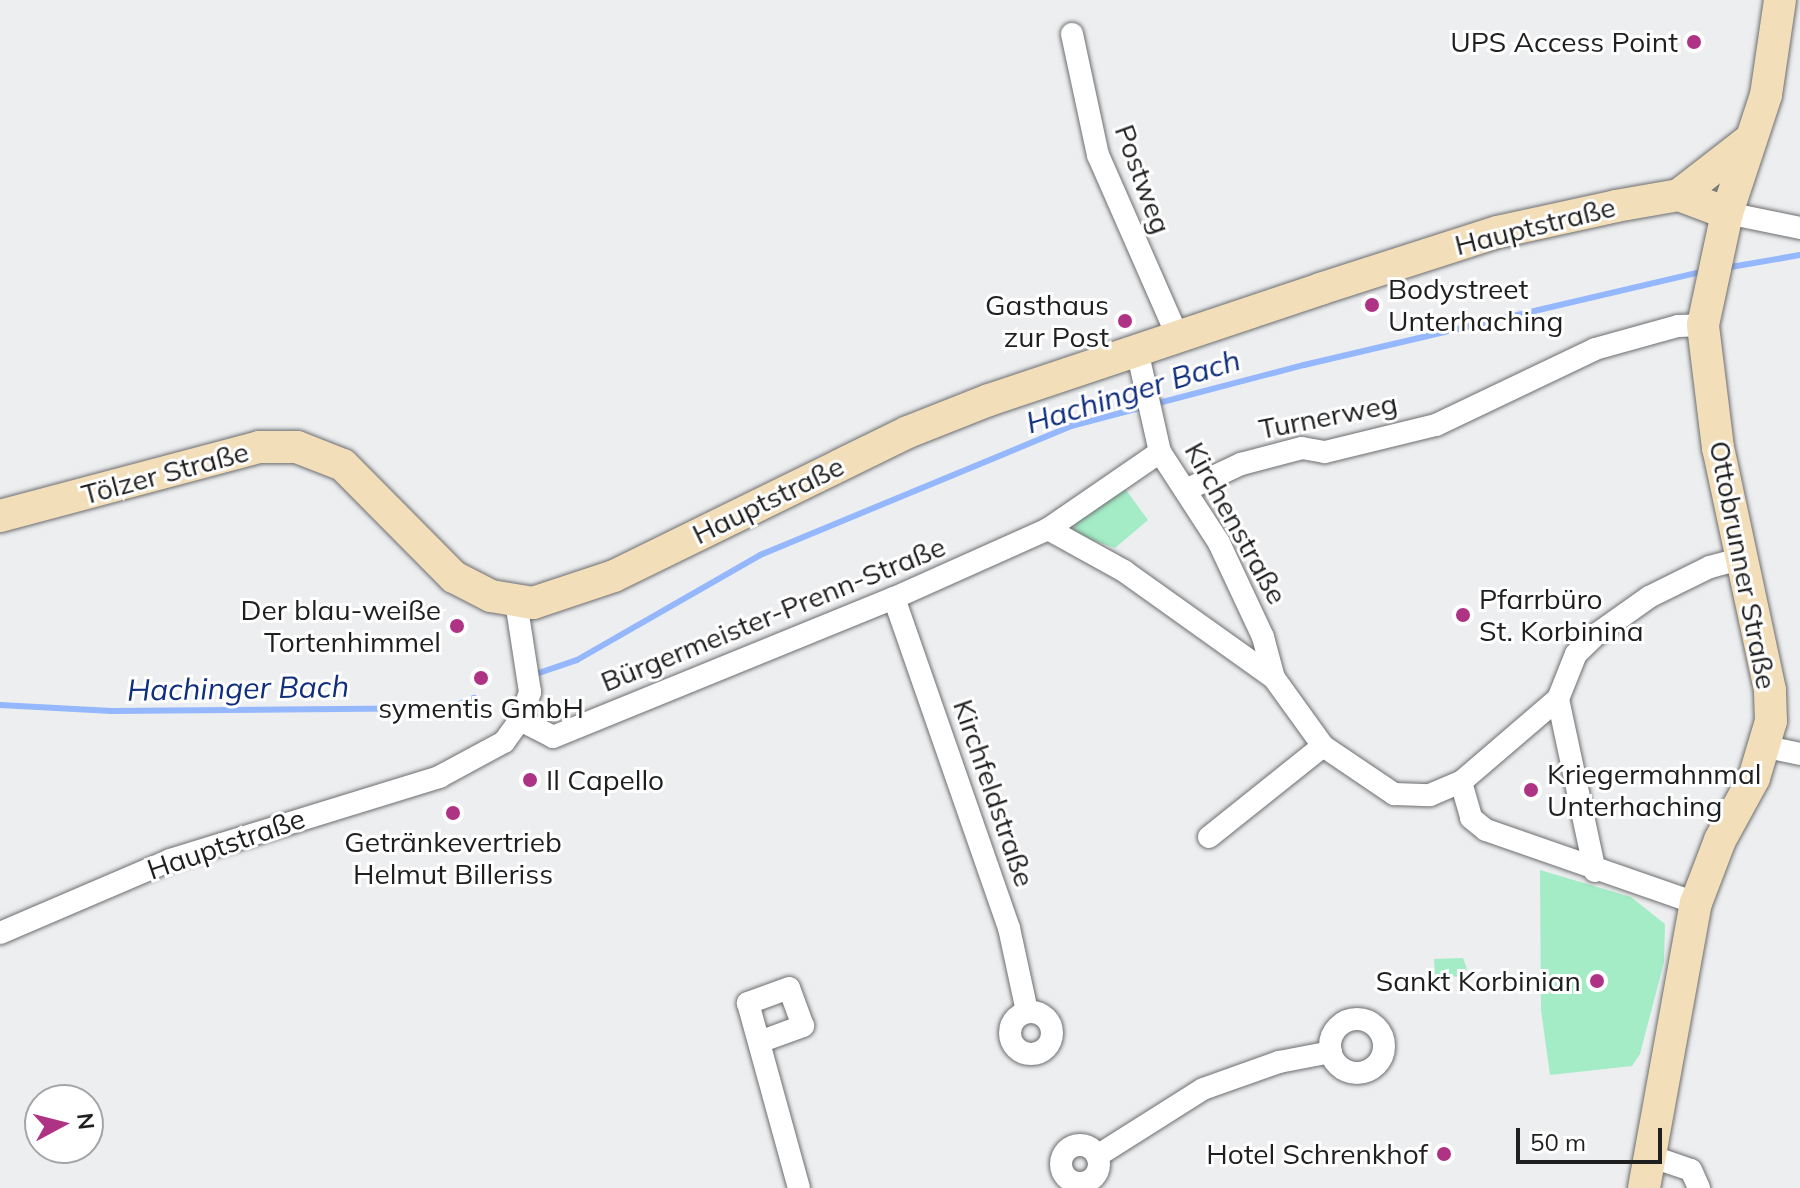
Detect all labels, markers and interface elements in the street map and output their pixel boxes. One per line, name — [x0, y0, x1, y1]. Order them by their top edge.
place label: UPS Access Point — [1450, 25, 1678, 59]
marker: UPS Access Point — [1685, 33, 1703, 51]
street label: Postweg — [1108, 120, 1178, 238]
street label: Hauptstraße — [1451, 190, 1619, 262]
place label: Bodystreet Unterhaching — [1388, 272, 1563, 338]
place label: Gasthaus zur Post — [985, 288, 1109, 354]
marker: Bodystreet Unterhaching — [1363, 296, 1381, 314]
marker: Gasthaus zur Post — [1116, 312, 1134, 330]
water label: Hachinger Bach — [1022, 341, 1244, 441]
street label: Turnerweg — [1256, 386, 1400, 446]
street label: Tölzer Straße — [78, 435, 252, 511]
street label: Kirchenstraße — [1178, 436, 1294, 610]
street label: Ottobrunner Straße — [1702, 438, 1784, 692]
street label: Hauptstraße — [687, 449, 849, 551]
street label: Bürgermeister-Prenn-Straße — [596, 529, 950, 699]
place label: Pfarrbüro St. Korbinina — [1479, 582, 1644, 648]
place label: Der blau-weiße Tortenhimmel — [241, 593, 441, 659]
marker: Pfarrbüro St. Korbinina — [1454, 606, 1472, 624]
marker: Der blau-weiße Tortenhimmel — [448, 617, 466, 635]
water label: Hachinger Bach — [127, 668, 349, 708]
marker: symentis GmbH — [472, 669, 490, 687]
place label: symentis GmbH — [378, 691, 584, 725]
street label: Kirchfeldstraße — [946, 695, 1042, 891]
place label: Kriegermahnmal Unterhaching — [1547, 757, 1761, 823]
place label: Il Capello — [546, 763, 664, 797]
marker: Il Capello — [521, 771, 539, 789]
marker: Kriegermahnmal Unterhaching — [1522, 781, 1540, 799]
street label: Hauptstraße — [143, 801, 309, 887]
marker: Getränkevertrieb Helmut Billeriss — [444, 804, 462, 822]
place label: Getränkevertrieb Helmut Billeriss — [344, 825, 562, 891]
place label: Sankt Korbinian — [1376, 964, 1581, 998]
marker: Sankt Korbinian — [1588, 972, 1606, 990]
north arrow — [24, 1084, 104, 1164]
text: N — [71, 1111, 101, 1131]
scale bar — [1520, 1112, 1666, 1162]
text: 50 m — [1530, 1127, 1586, 1157]
place label: Hotel Schrenkhof — [1206, 1137, 1428, 1171]
marker: Hotel Schrenkhof — [1435, 1145, 1453, 1163]

